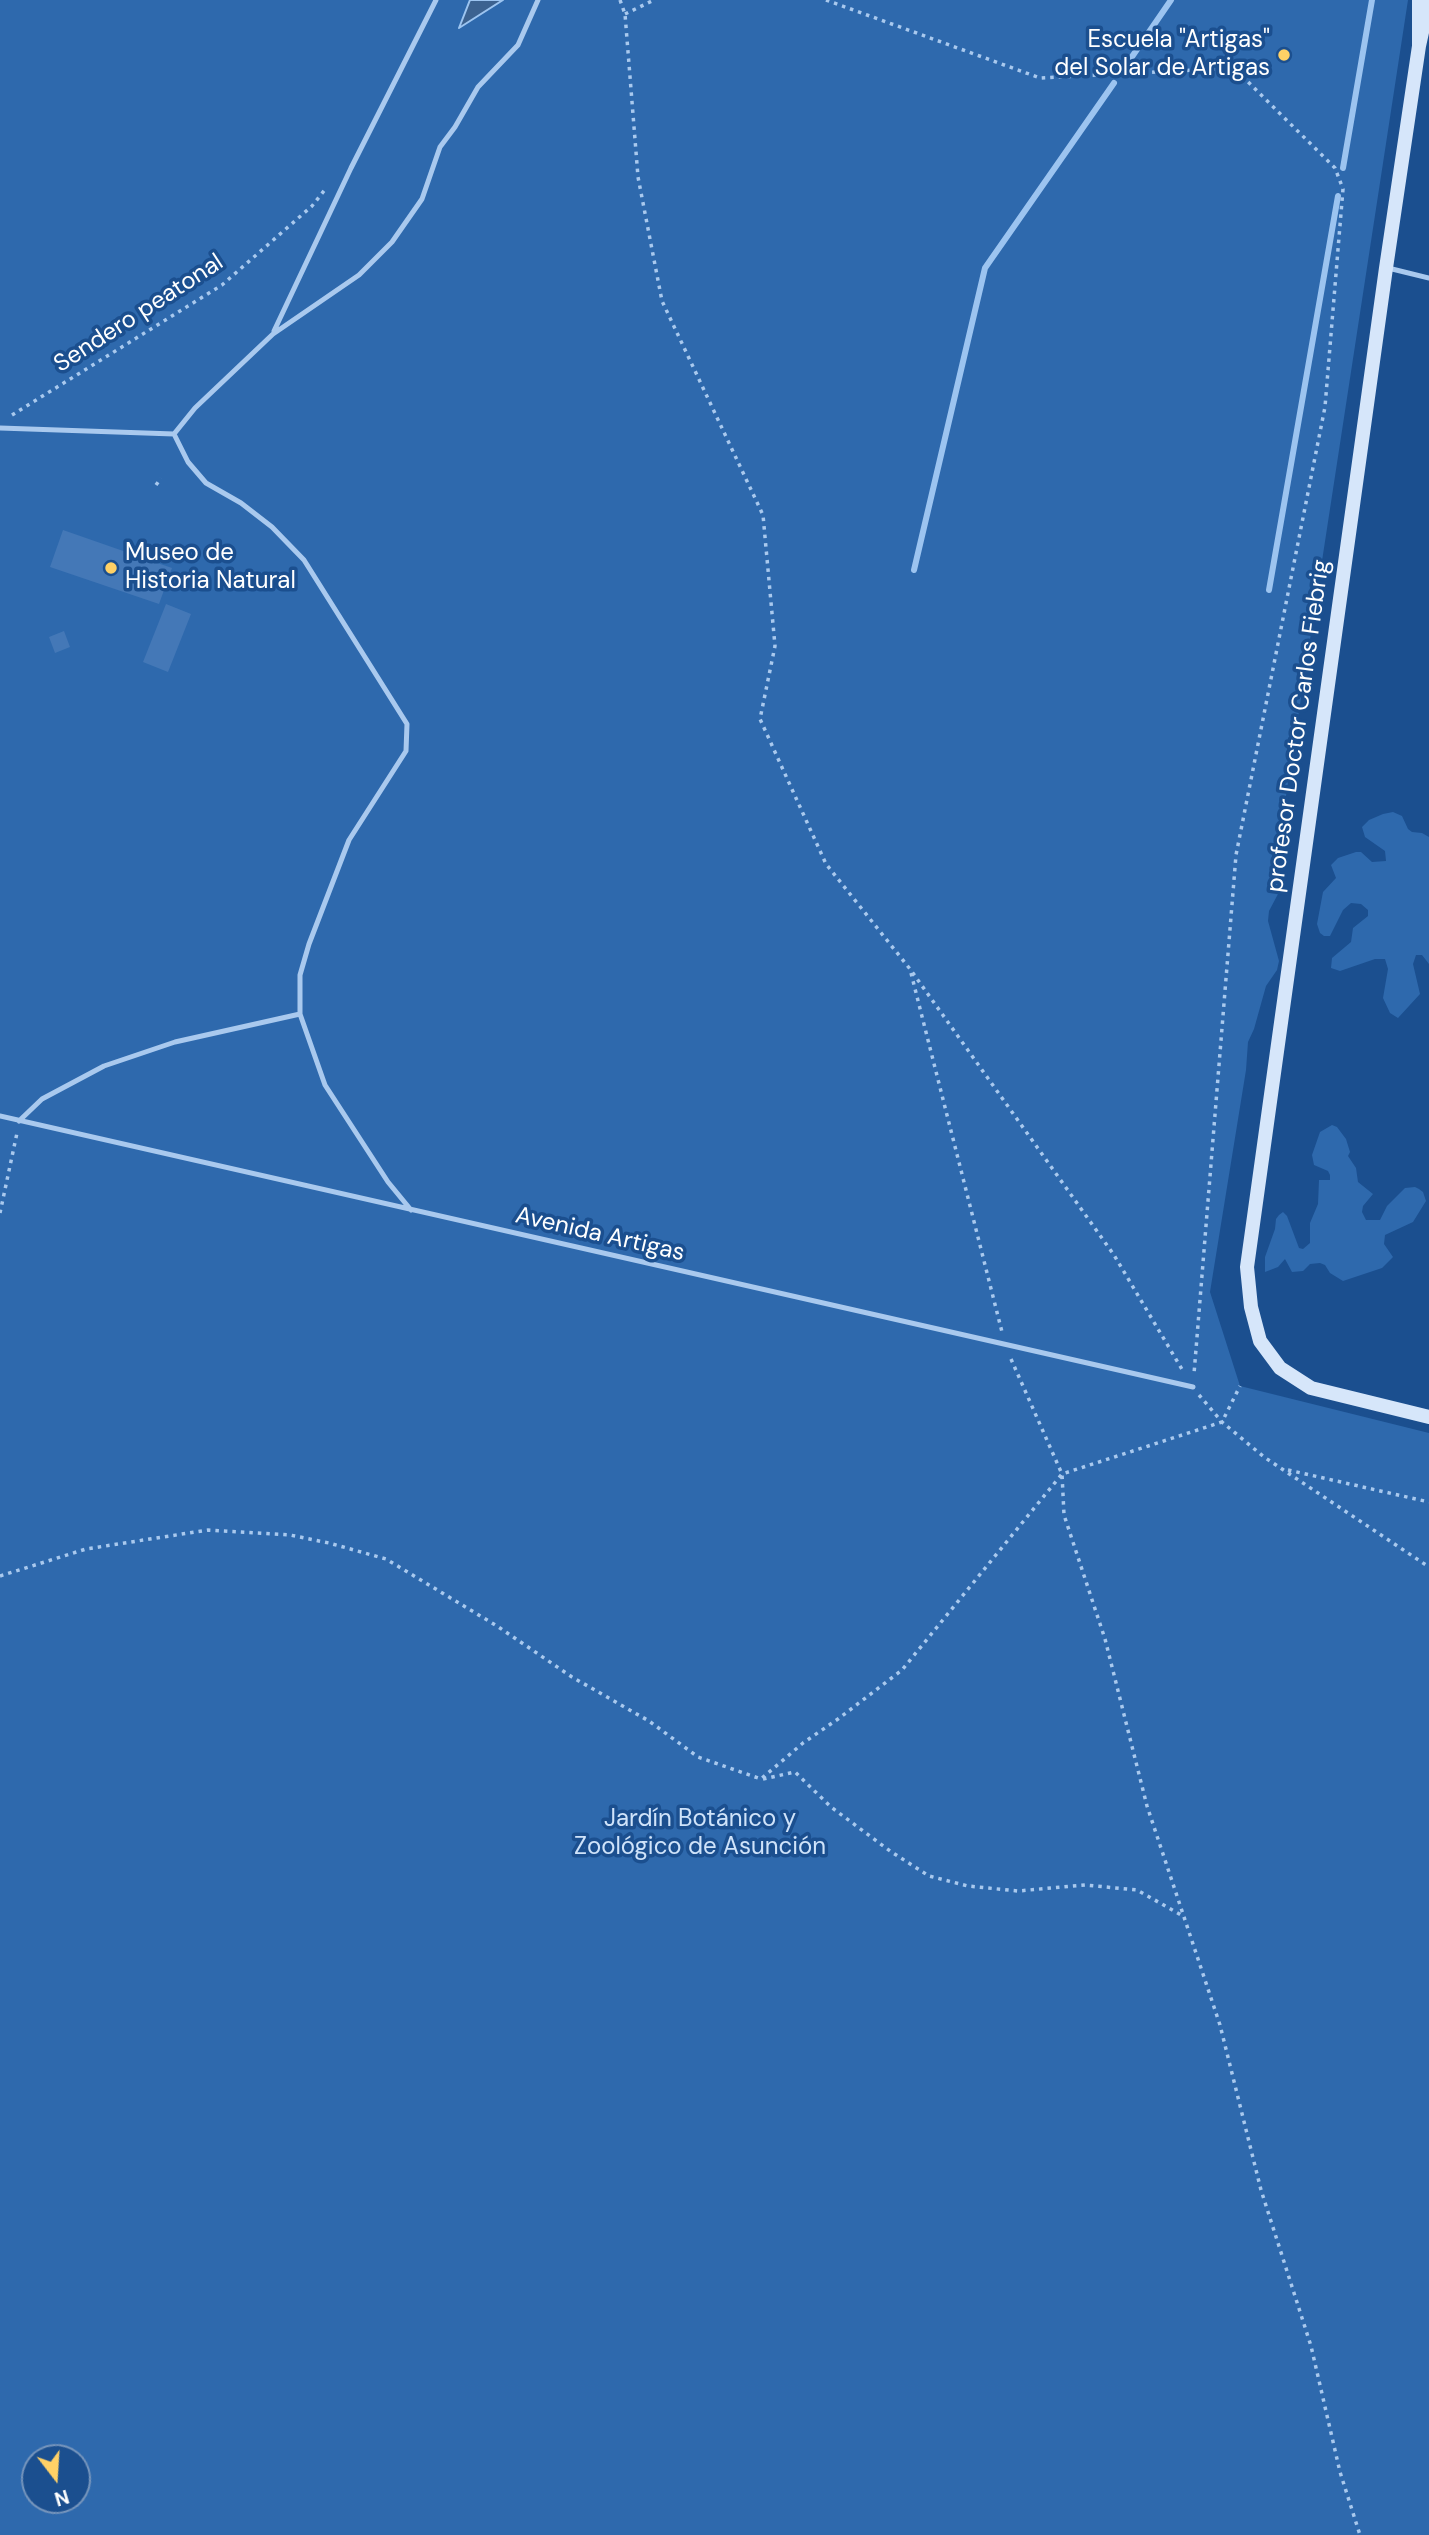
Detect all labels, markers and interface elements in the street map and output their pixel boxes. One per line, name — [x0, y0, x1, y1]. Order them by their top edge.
place label: Escuela "Artigas" del Solar de Artigas — [1054, 27, 1270, 83]
marker: Escuela "Artigas" del Solar de Artigas — [1276, 47, 1292, 63]
street label: Sendero peatonal — [49, 249, 229, 379]
place label: Museo de Historia Natural — [125, 540, 296, 596]
street label: profesor Doctor Carlos Fiebrig — [1261, 558, 1337, 894]
marker: Museo de Historia Natural — [103, 560, 119, 576]
street label: Avenida Artigas — [513, 1202, 687, 1268]
park label: Jardín Botánico y Zoológico de Asunción — [574, 1806, 826, 1862]
north arrow — [21, 2444, 91, 2514]
text: N — [51, 2484, 72, 2512]

